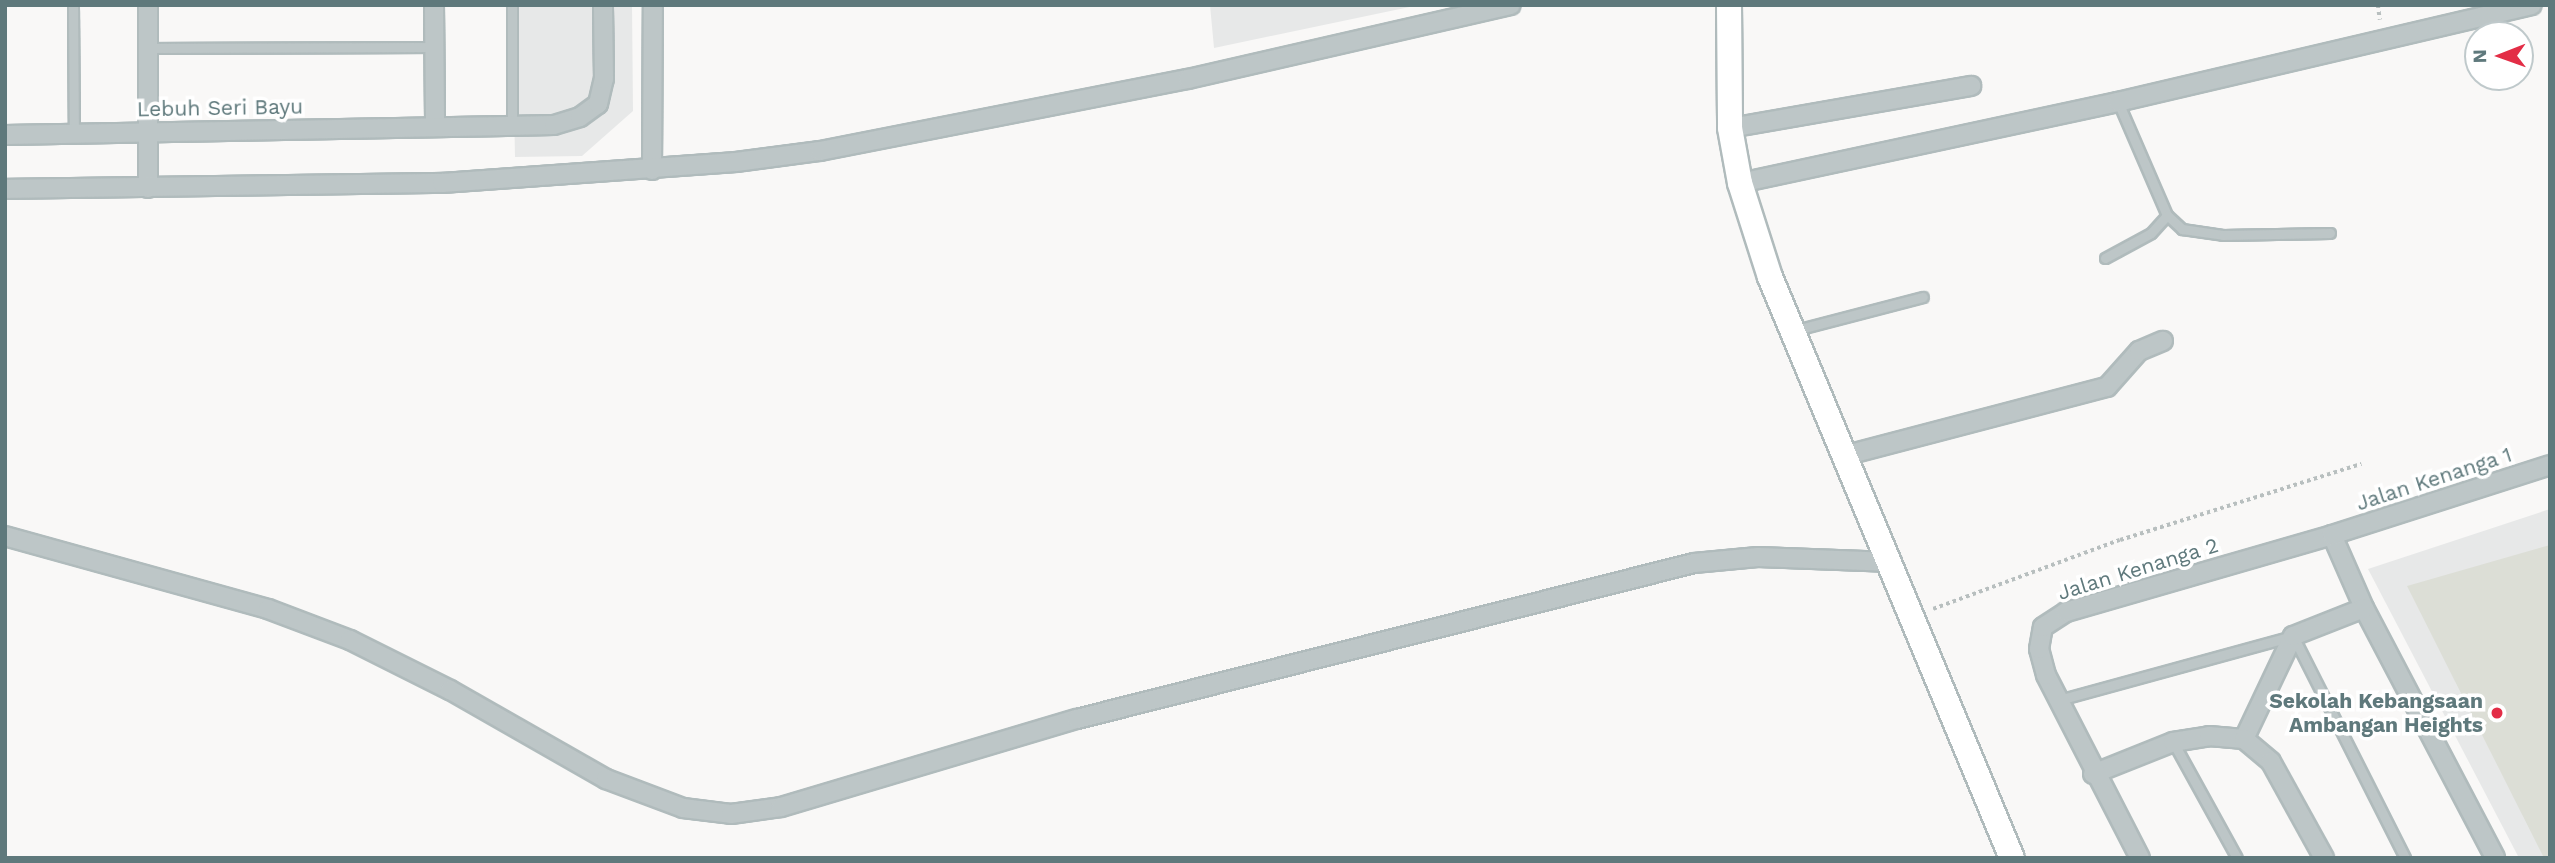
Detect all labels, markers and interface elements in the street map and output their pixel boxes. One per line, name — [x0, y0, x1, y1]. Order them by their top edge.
north arrow — [2464, 21, 2534, 91]
text: N — [2468, 49, 2491, 64]
street label: Lebuh Seri Bayu — [137, 94, 303, 122]
street label: Jalan Kenanga 1 — [2353, 442, 2515, 516]
street label: Jalan Kenanga 2 — [2054, 533, 2222, 605]
place label: Sekolah Kebangsaan Ambangan Heights — [2269, 688, 2483, 738]
marker: Sekolah Kebangsaan Ambangan Heights — [2489, 705, 2505, 721]

